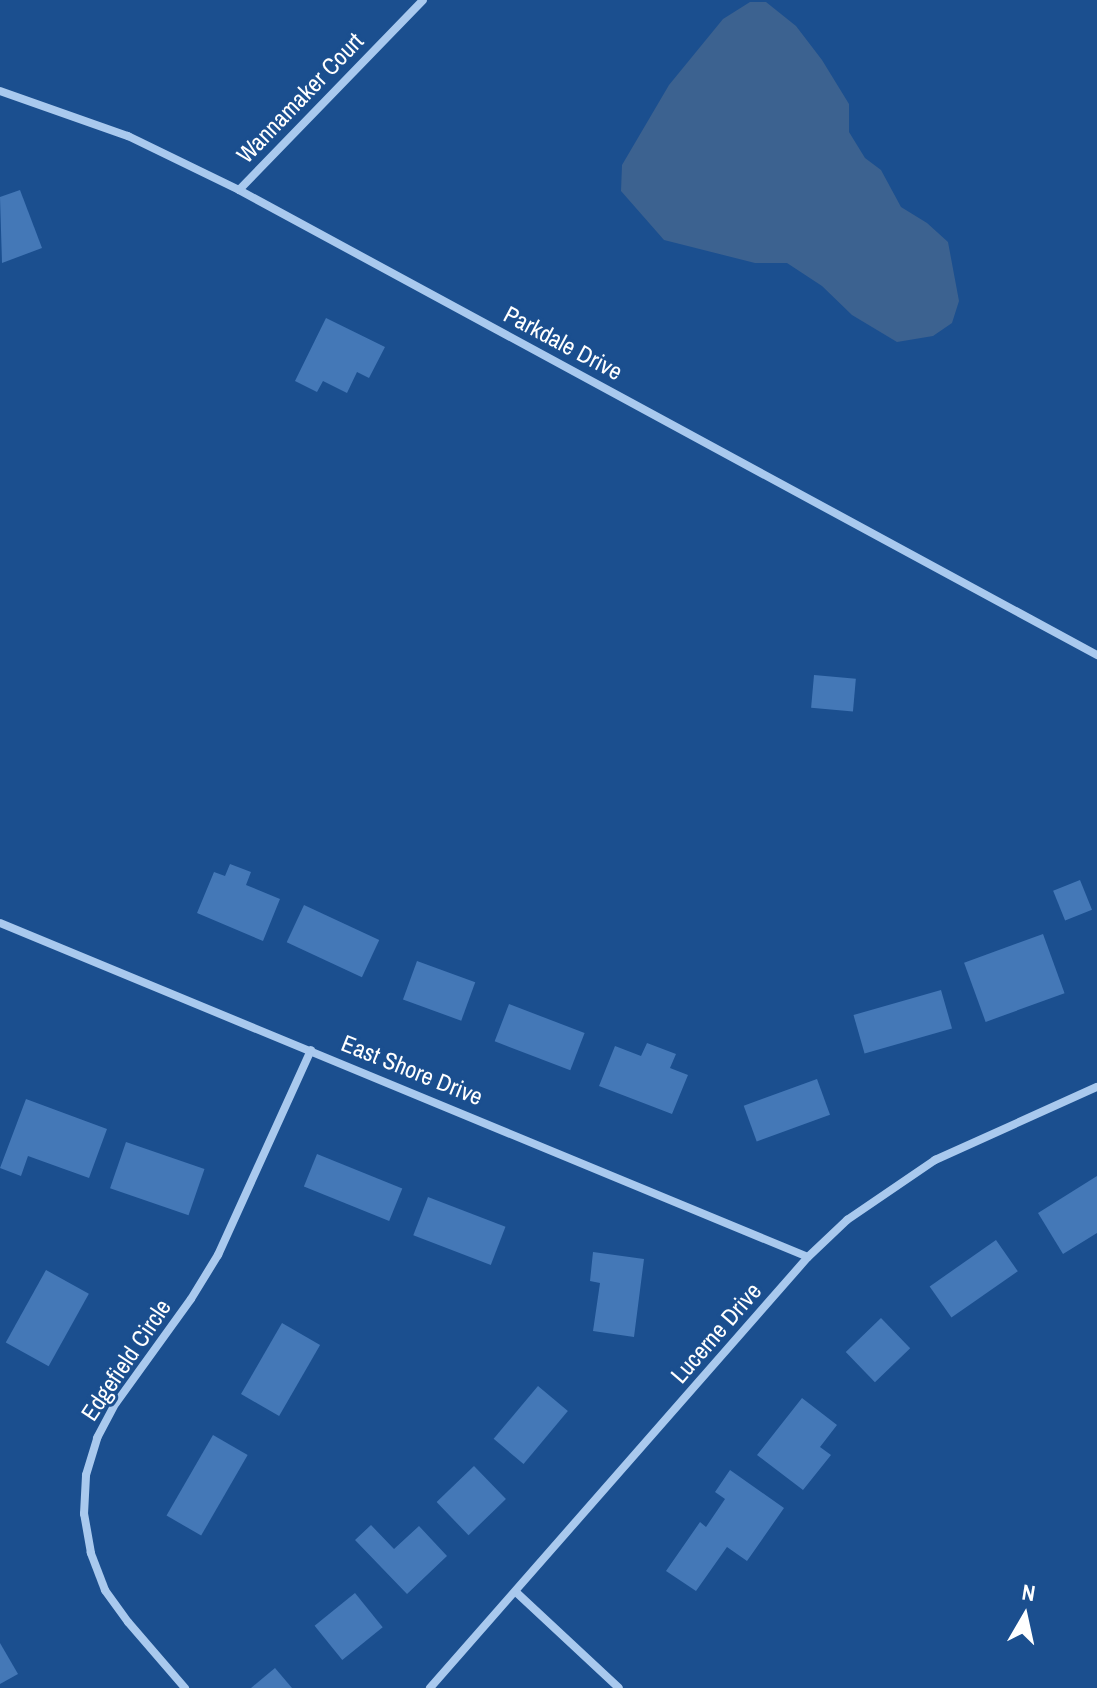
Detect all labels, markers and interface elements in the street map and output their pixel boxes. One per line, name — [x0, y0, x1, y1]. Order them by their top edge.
street label: Wannamaker Court — [231, 27, 369, 169]
street label: Parkdale Drive — [499, 300, 627, 386]
street label: East Shore Drive — [337, 1029, 487, 1111]
street label: Lucerne Drive — [665, 1277, 767, 1389]
street label: Edgefield Circle — [75, 1294, 177, 1426]
north arrow — [985, 1576, 1065, 1656]
text: N — [1020, 1576, 1038, 1608]

